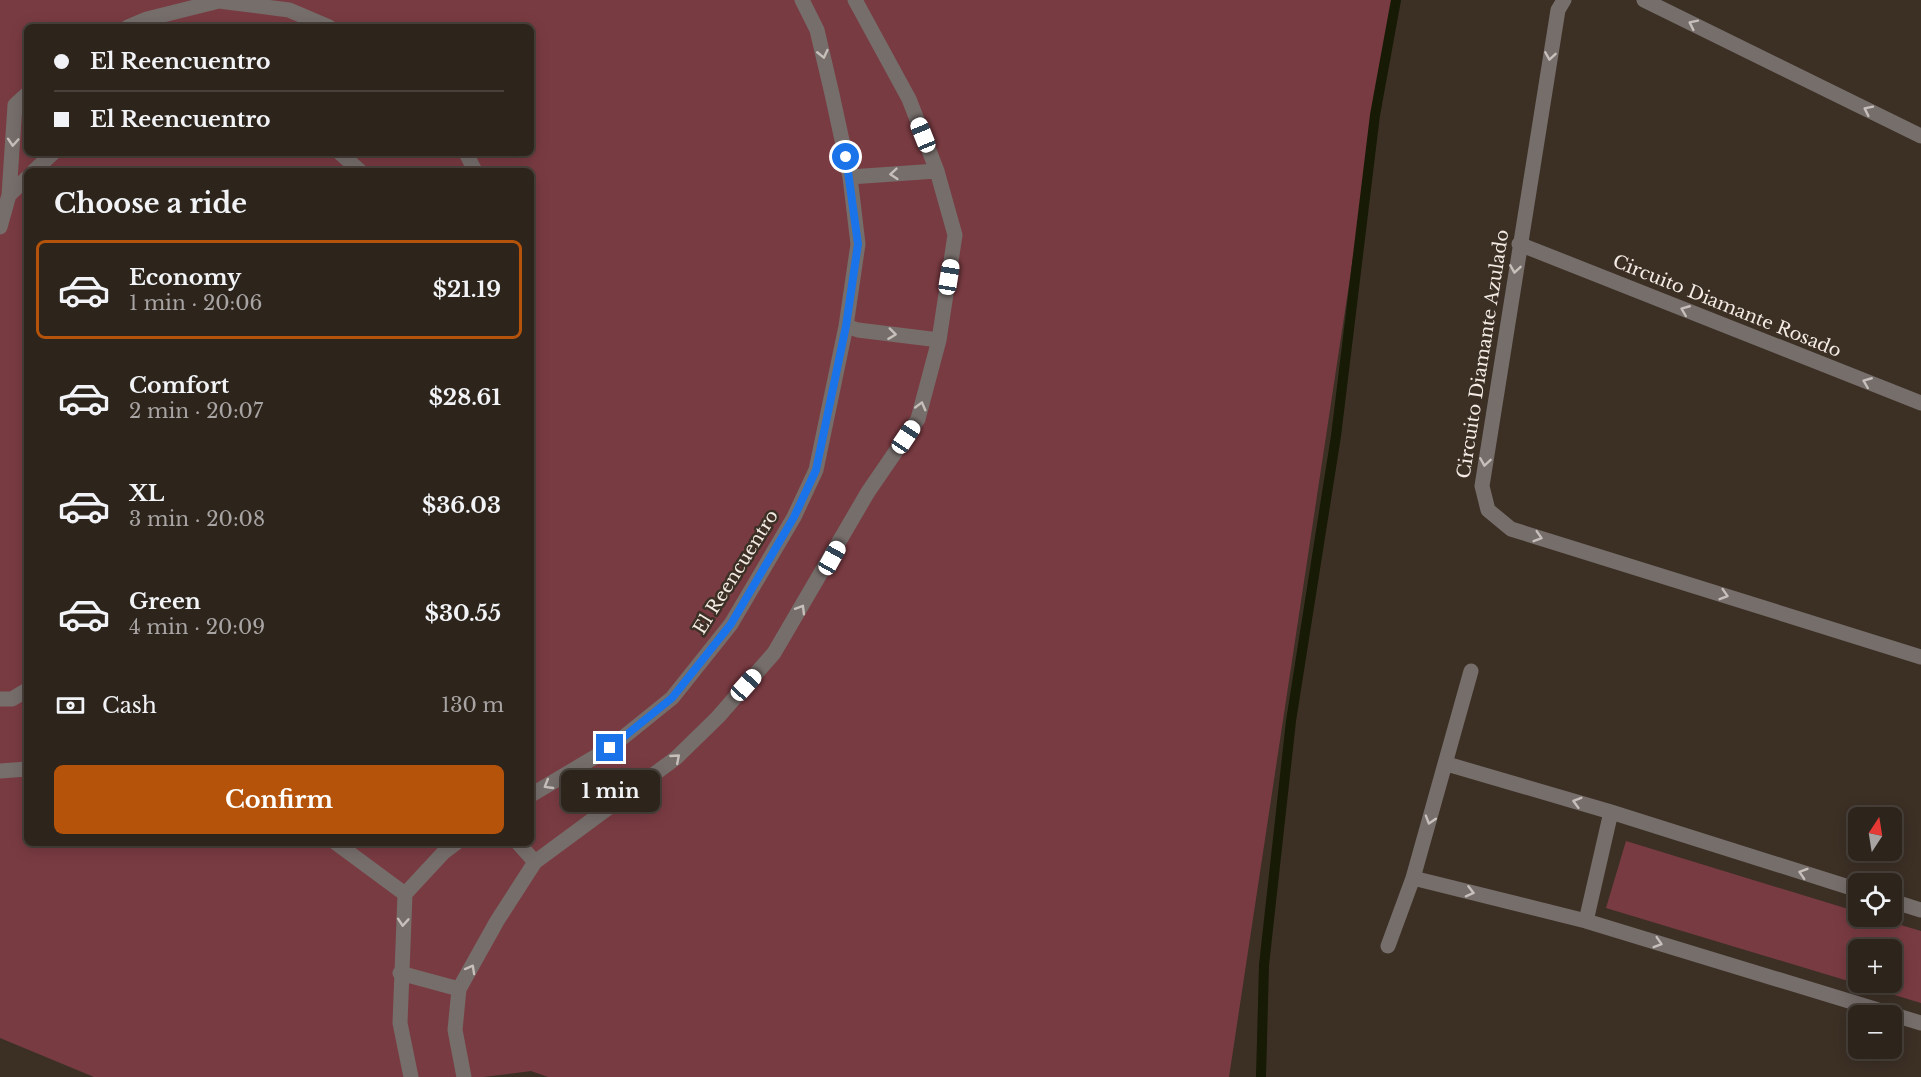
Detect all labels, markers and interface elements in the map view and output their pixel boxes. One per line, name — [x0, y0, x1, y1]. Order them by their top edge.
one-way arrow — [1689, 20, 1700, 32]
text: El Reencuentro — [90, 48, 271, 75]
one-way arrow — [815, 49, 828, 59]
one-way arrow — [1545, 51, 1557, 61]
text: El Reencuentro — [90, 106, 271, 133]
one-way arrow — [1864, 106, 1875, 117]
car — [908, 115, 938, 155]
one-way arrow — [6, 138, 19, 147]
route start — [832, 143, 859, 170]
one-way arrow — [889, 167, 898, 180]
text: Choose a ride — [54, 187, 247, 220]
street label: Circuito Diamante Azulado — [1452, 228, 1514, 480]
street label: Circuito Diamante Rosado — [1610, 250, 1844, 362]
car — [937, 258, 961, 296]
icon: car — [57, 263, 111, 317]
text: Economy — [129, 264, 241, 291]
one-way arrow — [1510, 265, 1522, 274]
text: $21.19 — [433, 276, 501, 303]
text: 1 min · 20:06 — [129, 291, 262, 315]
one-way arrow — [1680, 305, 1691, 317]
one-way arrow — [887, 328, 896, 340]
icon: car — [57, 371, 111, 425]
text: Comfort — [129, 372, 229, 399]
one-way arrow — [1862, 377, 1873, 389]
text: $28.61 — [429, 384, 501, 411]
text: 2 min · 20:07 — [129, 399, 263, 423]
one-way arrow — [914, 401, 927, 411]
car — [888, 417, 924, 457]
one-way arrow — [1480, 457, 1492, 466]
icon: car — [57, 479, 111, 533]
text: XL — [129, 480, 164, 507]
text: $36.03 — [422, 492, 501, 519]
street label: El Reencuentro — [689, 506, 783, 638]
text: 3 min · 20:08 — [129, 507, 265, 531]
one-way arrow — [1532, 530, 1543, 542]
car — [815, 538, 849, 578]
icon: car — [57, 587, 111, 641]
text: Green — [129, 588, 201, 615]
one-way arrow — [1719, 588, 1729, 601]
text: $30.55 — [425, 600, 501, 627]
one-way arrow — [793, 605, 805, 615]
text: 4 min · 20:09 — [129, 615, 265, 639]
car — [727, 666, 765, 704]
icon: cash — [54, 689, 87, 722]
text: Cash — [102, 692, 157, 719]
text: 130 m — [441, 693, 504, 717]
route end — [596, 734, 623, 761]
one-way arrow — [669, 754, 680, 765]
button: Confirm — [54, 765, 504, 834]
callout: 1 min — [560, 769, 660, 811]
one-way arrow — [544, 777, 554, 789]
text: 1 min — [582, 779, 639, 803]
one-way arrow — [1572, 797, 1583, 809]
north arrow — [1848, 807, 1902, 861]
map controls — [1848, 807, 1902, 1059]
one-way arrow — [1425, 814, 1437, 825]
one-way arrow — [1798, 868, 1809, 880]
button: locate — [1848, 873, 1902, 927]
one-way arrow — [1464, 884, 1474, 897]
one-way arrow — [397, 917, 410, 926]
one-way arrow — [1652, 935, 1663, 948]
button: + — [1848, 939, 1902, 993]
one-way arrow — [463, 965, 475, 975]
button: − — [1848, 1005, 1902, 1059]

